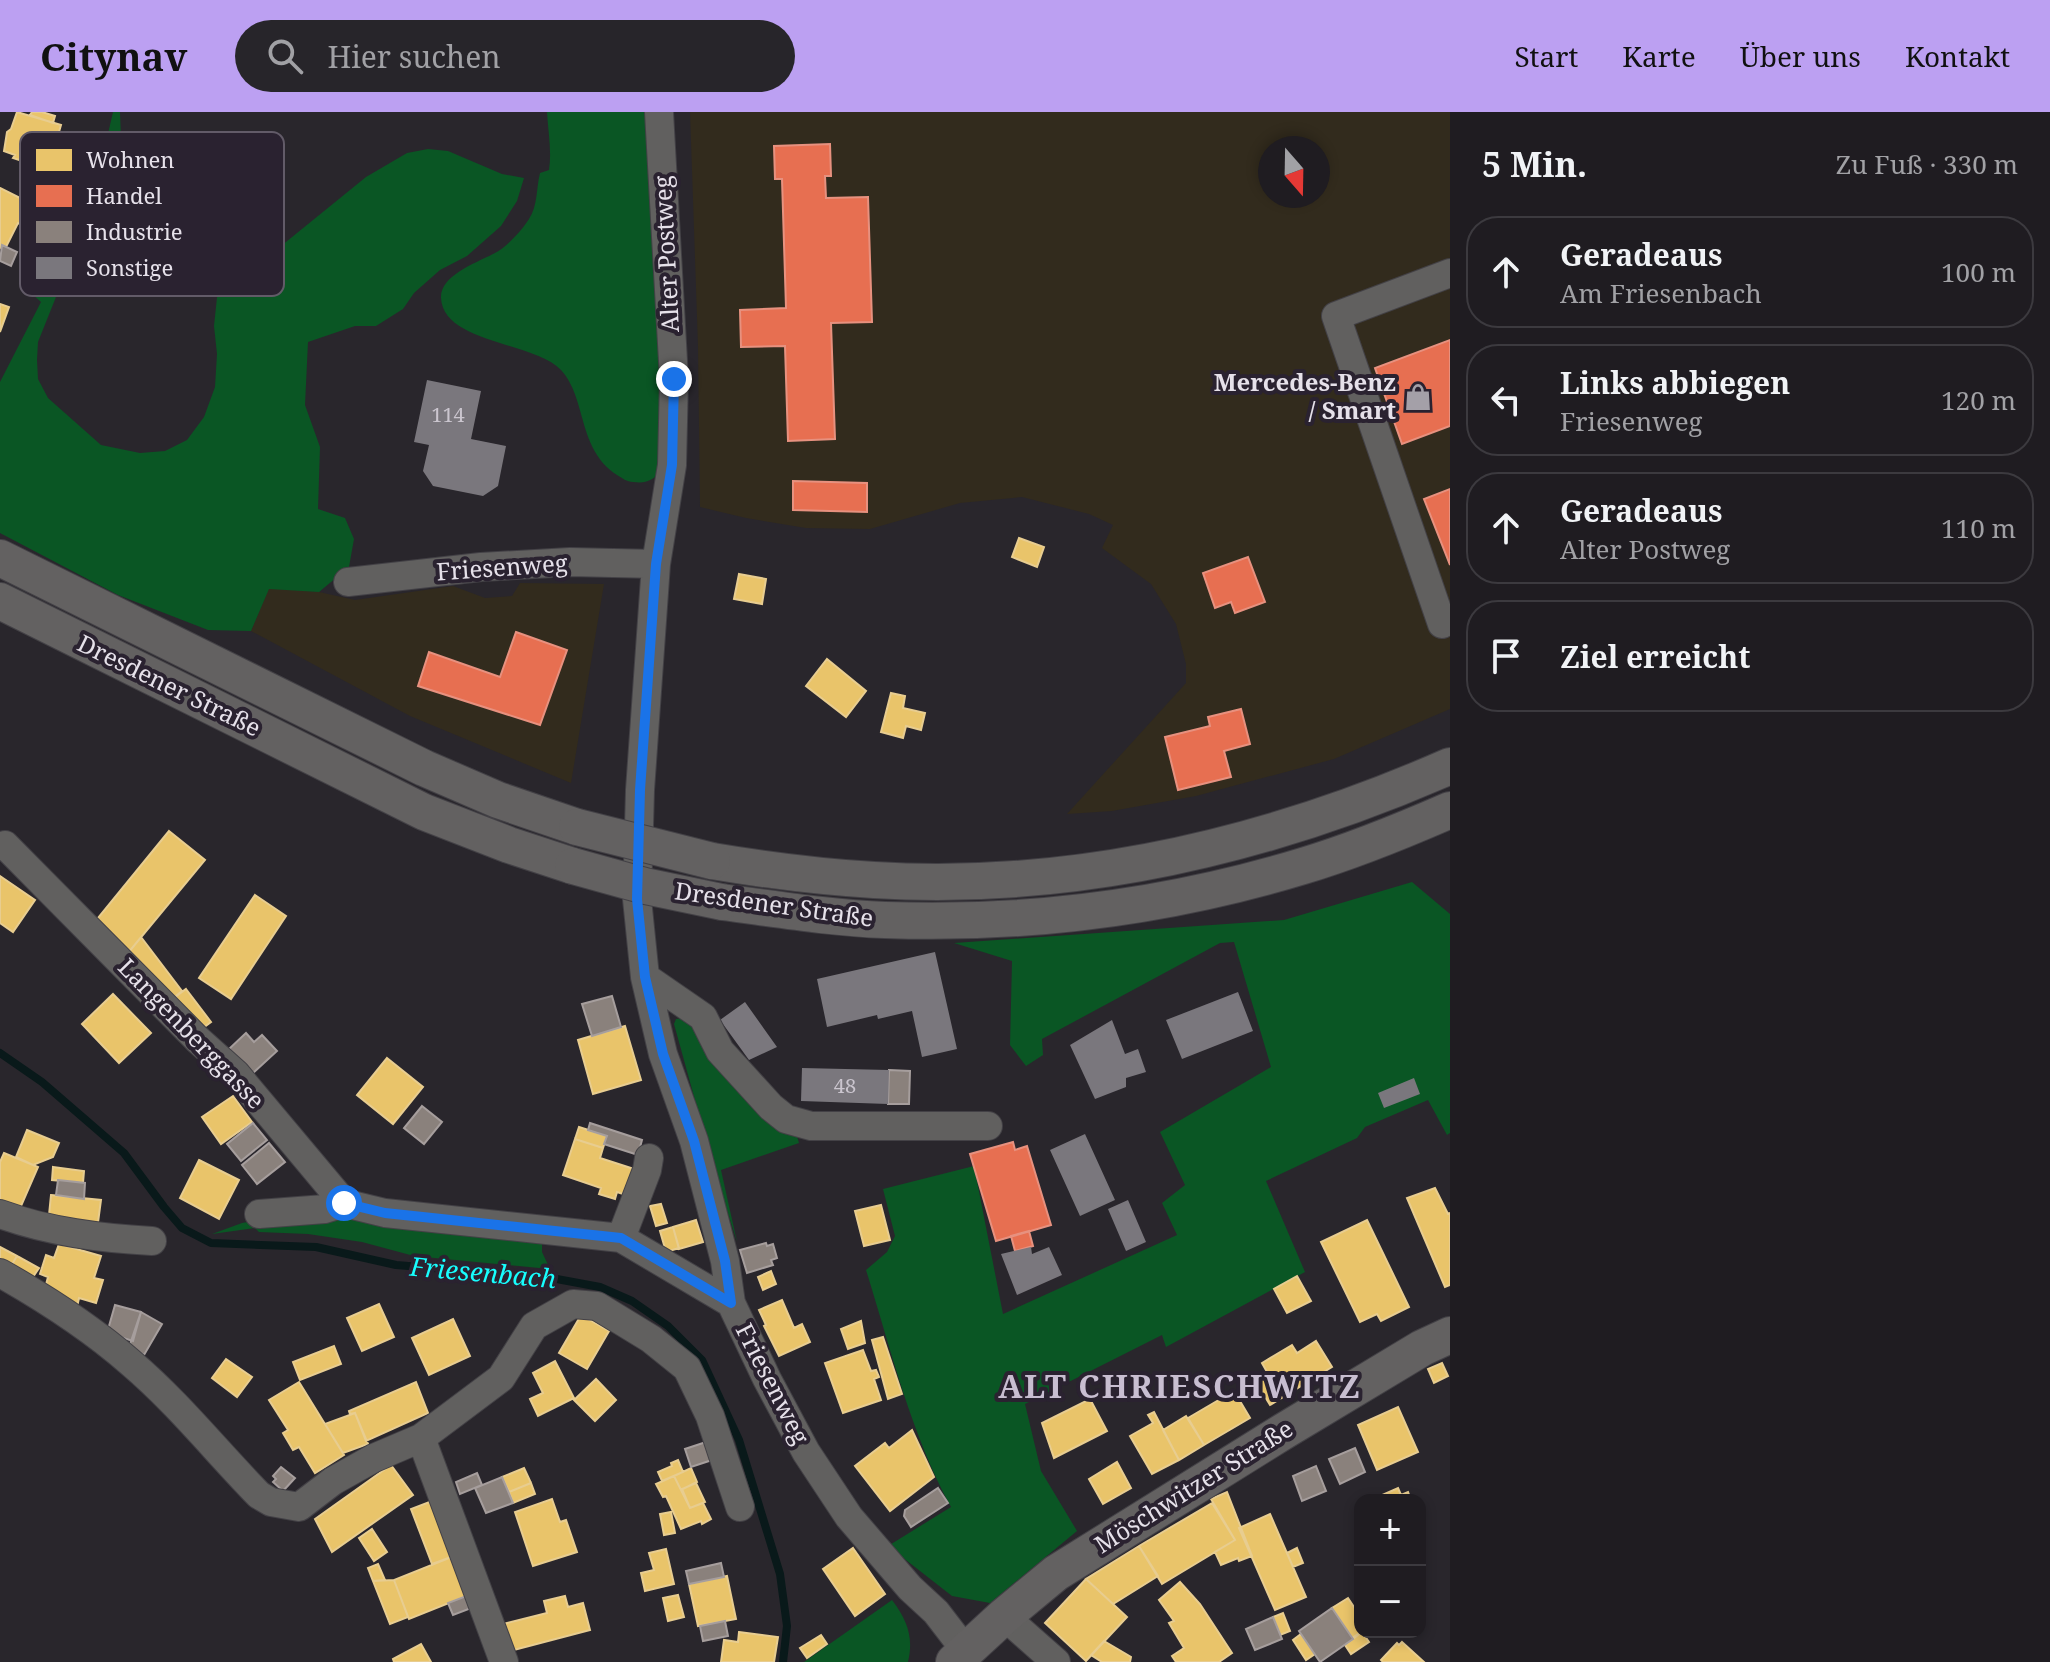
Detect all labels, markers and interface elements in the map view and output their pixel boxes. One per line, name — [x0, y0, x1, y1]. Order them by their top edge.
search box — [235, 20, 795, 92]
text: Citynav — [40, 30, 187, 82]
icon: search — [263, 34, 307, 78]
text: Hier suchen — [327, 36, 501, 77]
text: Start — [1514, 37, 1578, 75]
text: Karte — [1622, 37, 1696, 75]
text: Über uns — [1740, 37, 1861, 75]
text: Kontakt — [1905, 37, 2010, 75]
legend — [20, 132, 284, 296]
north arrow — [1258, 136, 1330, 208]
text: 5 Min. — [1482, 141, 1587, 187]
text: Wohnen — [86, 144, 175, 174]
text: Zu Fuß · 330 m — [1836, 146, 2018, 182]
street label: Alter Postweg — [645, 175, 686, 333]
text: Handel — [86, 180, 162, 210]
text: Industrie — [86, 216, 183, 246]
text: Geradeaus — [1560, 234, 1722, 275]
icon: ahead — [1484, 250, 1528, 294]
text: Sonstige — [86, 252, 173, 282]
text: 100 m — [1941, 254, 2016, 290]
text: Am Friesenbach — [1560, 275, 1762, 311]
route end — [656, 361, 692, 397]
text: Links abbiegen — [1560, 362, 1790, 403]
place label: Mercedes-Benz / Smart — [1214, 365, 1396, 426]
icon: left — [1484, 378, 1528, 422]
shop icon: Mercedes-Benz / Smart — [1403, 382, 1433, 412]
text: 120 m — [1941, 382, 2016, 418]
house number: 114 — [431, 401, 465, 428]
text: Friesenweg — [1560, 403, 1703, 439]
text: Geradeaus — [1560, 490, 1722, 531]
icon: ahead — [1484, 506, 1528, 550]
text: 110 m — [1941, 510, 2016, 546]
text: Alter Postweg — [1560, 531, 1730, 567]
street label: Friesenweg — [435, 545, 569, 588]
street label: Dresdener Straße — [73, 626, 267, 743]
icon: arrive — [1484, 634, 1528, 678]
text: Ziel erreicht — [1560, 636, 1750, 677]
street label: Dresdener Straße — [673, 873, 876, 934]
street label: Langenberggasse — [111, 950, 273, 1116]
house number: 48 — [834, 1072, 856, 1099]
route start — [326, 1185, 362, 1221]
water label: Friesenbach — [408, 1248, 558, 1296]
street label: Friesenweg — [729, 1317, 818, 1449]
district label: ALT CHRIESCHWITZ — [998, 1364, 1362, 1407]
street label: Möschwitzer Straße — [1088, 1411, 1299, 1560]
map controls — [1354, 1494, 1426, 1638]
button: + — [1354, 1494, 1426, 1566]
button: − — [1354, 1566, 1426, 1638]

